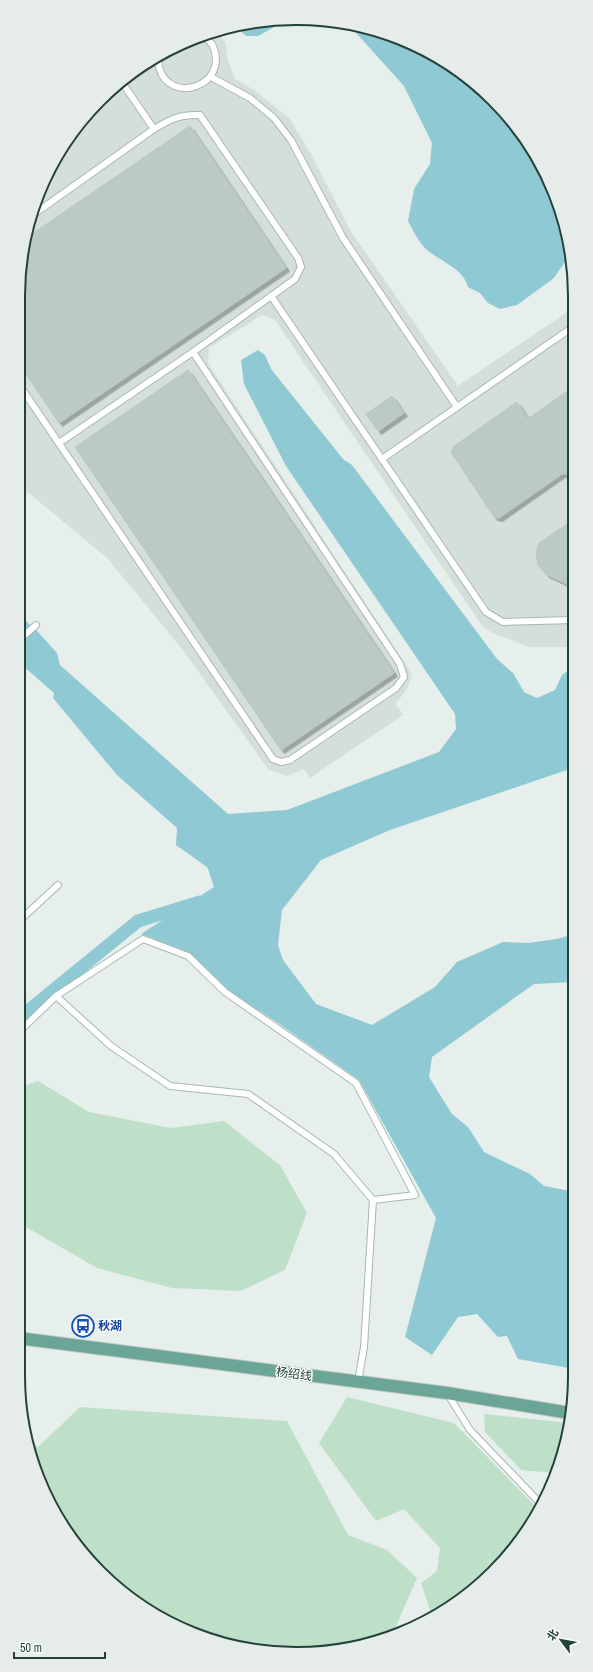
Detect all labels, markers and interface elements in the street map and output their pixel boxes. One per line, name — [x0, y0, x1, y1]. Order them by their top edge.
bus stop icon: 秋湖 — [70, 1313, 96, 1339]
place label: 秋湖 — [98, 1318, 122, 1334]
street label: 杨绍线 — [275, 1364, 313, 1384]
north arrow — [541, 1620, 581, 1660]
text: 北 — [544, 1626, 561, 1643]
scale bar — [14, 1634, 105, 1660]
text: 50 m — [20, 1640, 42, 1656]

